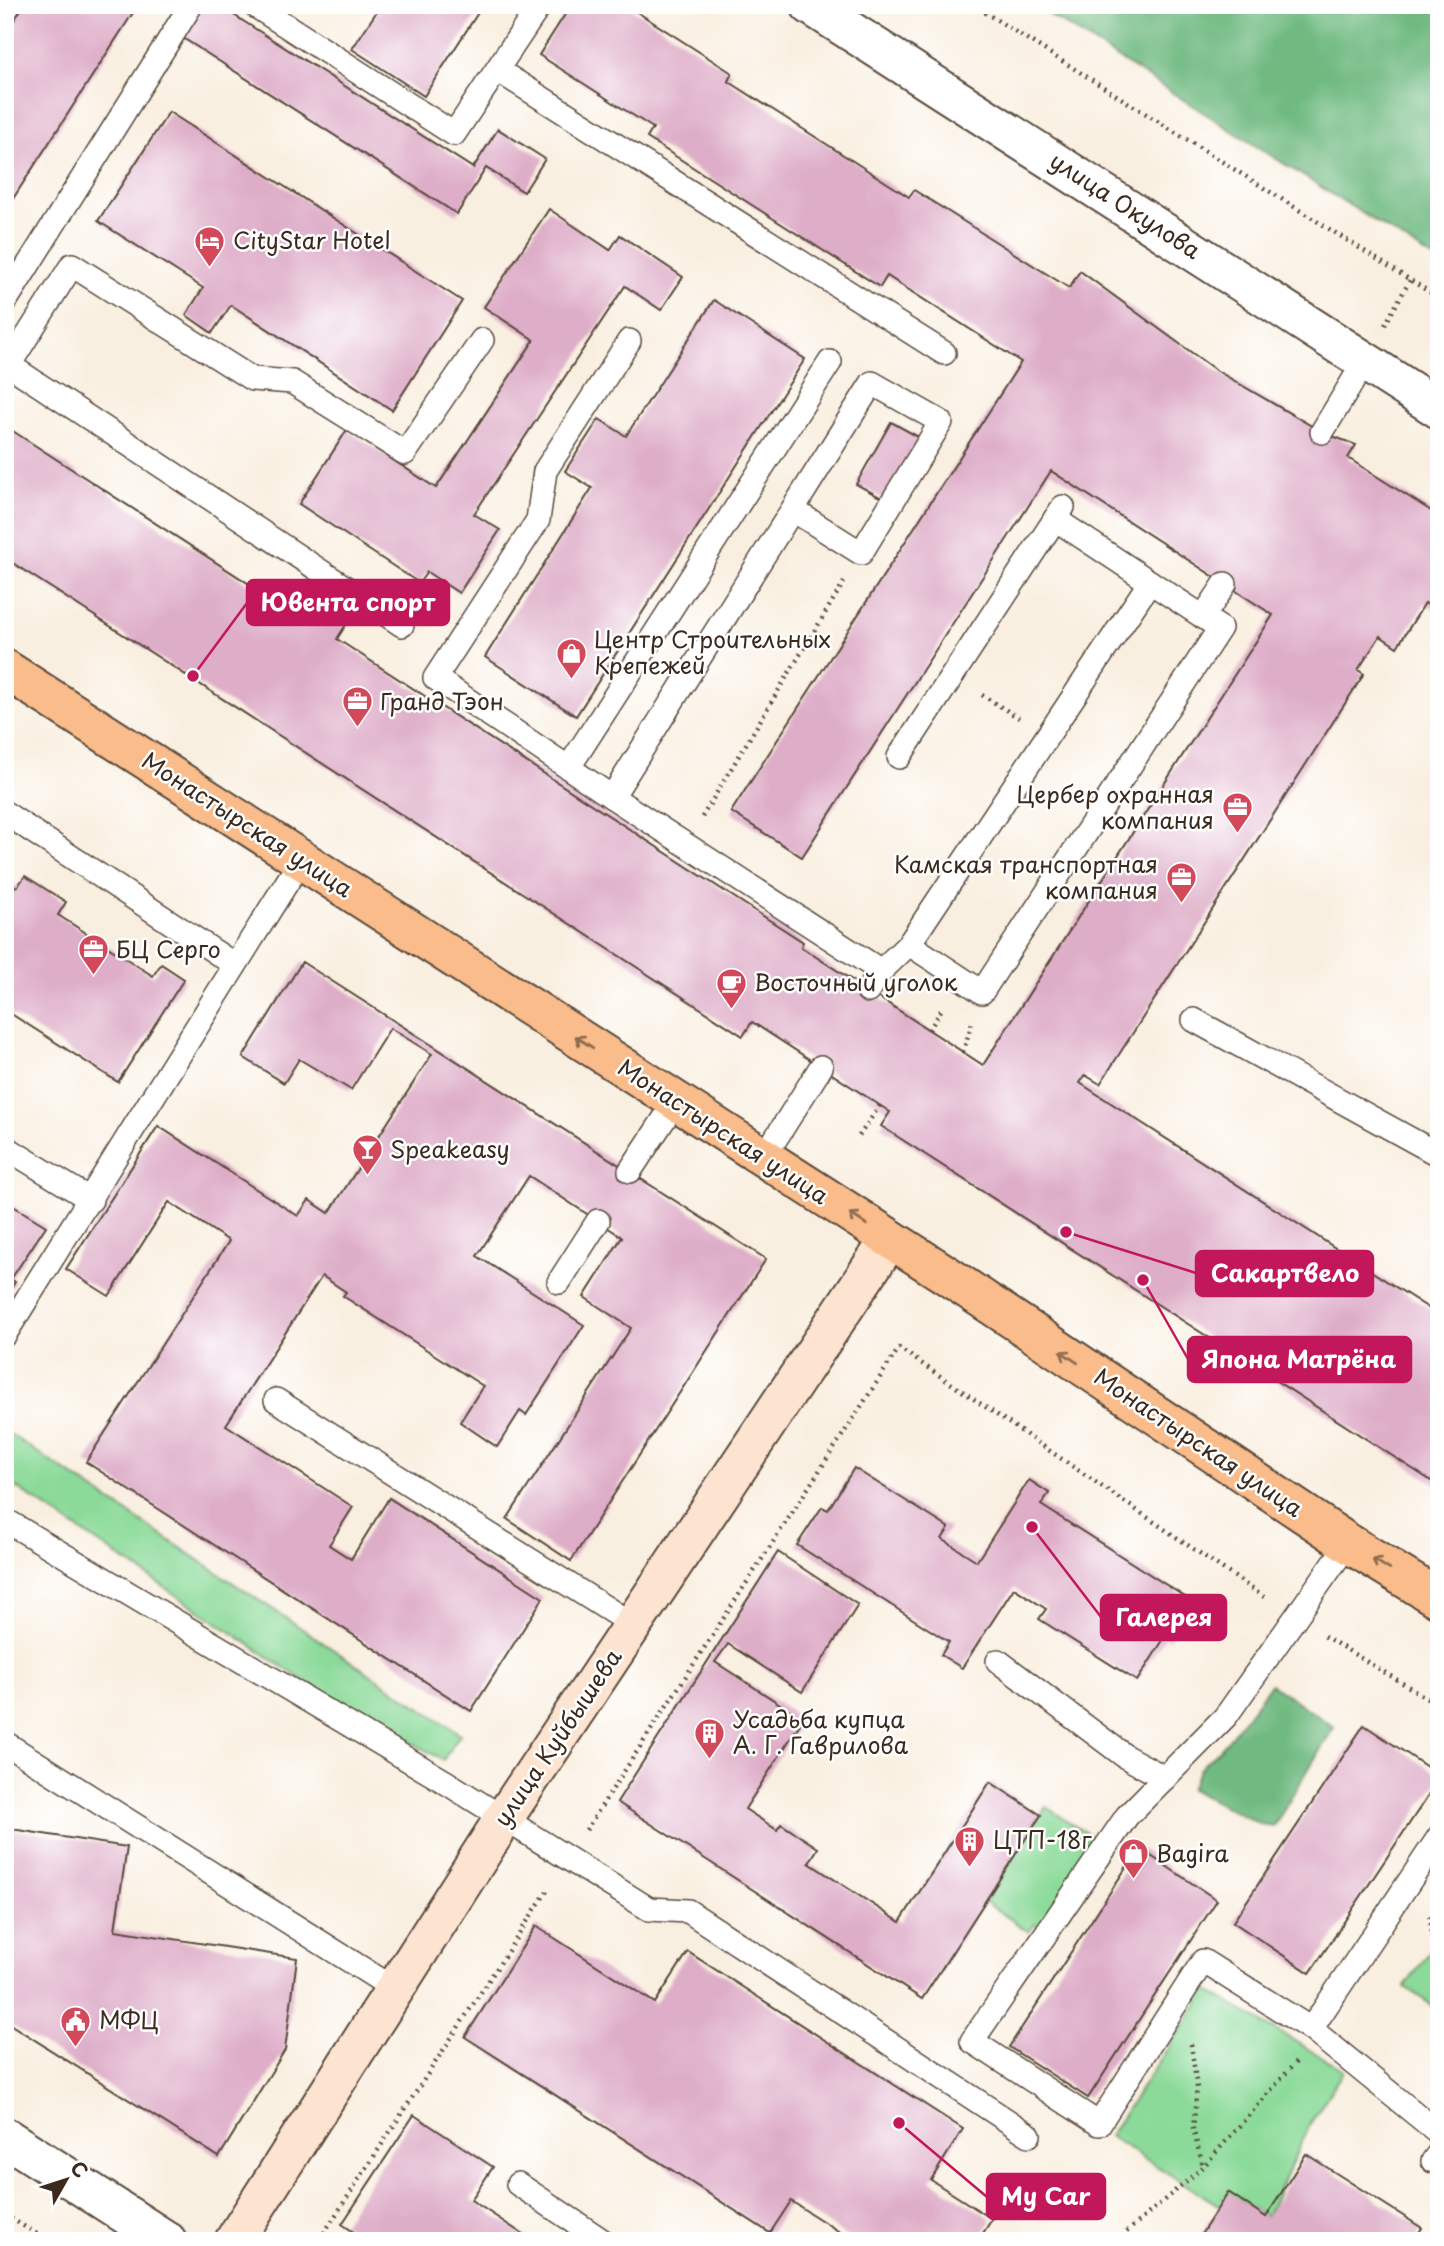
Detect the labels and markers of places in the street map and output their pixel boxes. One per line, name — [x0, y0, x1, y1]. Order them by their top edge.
place label: CityStar Hotel — [233, 222, 391, 257]
hotel icon: CityStar Hotel — [193, 224, 227, 268]
callout: Ювента спорт — [247, 580, 449, 625]
place label: Центр Строительных Крепежей — [594, 621, 831, 682]
shop icon: Центр Строительных Крепежей — [554, 636, 588, 680]
place label: Гранд Тэон — [380, 683, 504, 718]
office icon: Гранд Тэон — [340, 685, 374, 729]
place label: Цербер охранная компания — [1016, 776, 1214, 837]
office icon: Цербер охранная компания — [1220, 791, 1254, 835]
place label: Камская транспортная компания — [894, 846, 1158, 907]
office icon: Камская транспортная компания — [1164, 861, 1198, 905]
place label: БЦ Серго — [116, 931, 221, 966]
office icon: БЦ Серго — [76, 933, 110, 977]
place label: Восточный уголок — [754, 964, 958, 999]
cafe icon: Восточный уголок — [714, 966, 748, 1010]
place label: Speakeasy — [390, 1131, 510, 1166]
bar icon: Speakeasy — [350, 1133, 384, 1177]
callout: Сакартвело — [1196, 1251, 1373, 1296]
callout: Япона Матрёна — [1188, 1337, 1411, 1382]
callout: Галерея — [1101, 1595, 1226, 1640]
place label: Усадьба купца А. Г. Гаврилова — [733, 1701, 909, 1762]
building icon: Усадьба купца А. Г. Гаврилова — [693, 1716, 727, 1760]
place label: ЦТП-18г — [993, 1822, 1092, 1857]
building icon: ЦТП-18г — [953, 1824, 987, 1868]
place label: Bagira — [1156, 1835, 1229, 1870]
shop icon: Bagira — [1116, 1837, 1150, 1881]
place label: МФЦ — [99, 2002, 159, 2037]
public building icon: МФЦ — [59, 2004, 93, 2048]
callout: My Car — [987, 2174, 1105, 2219]

